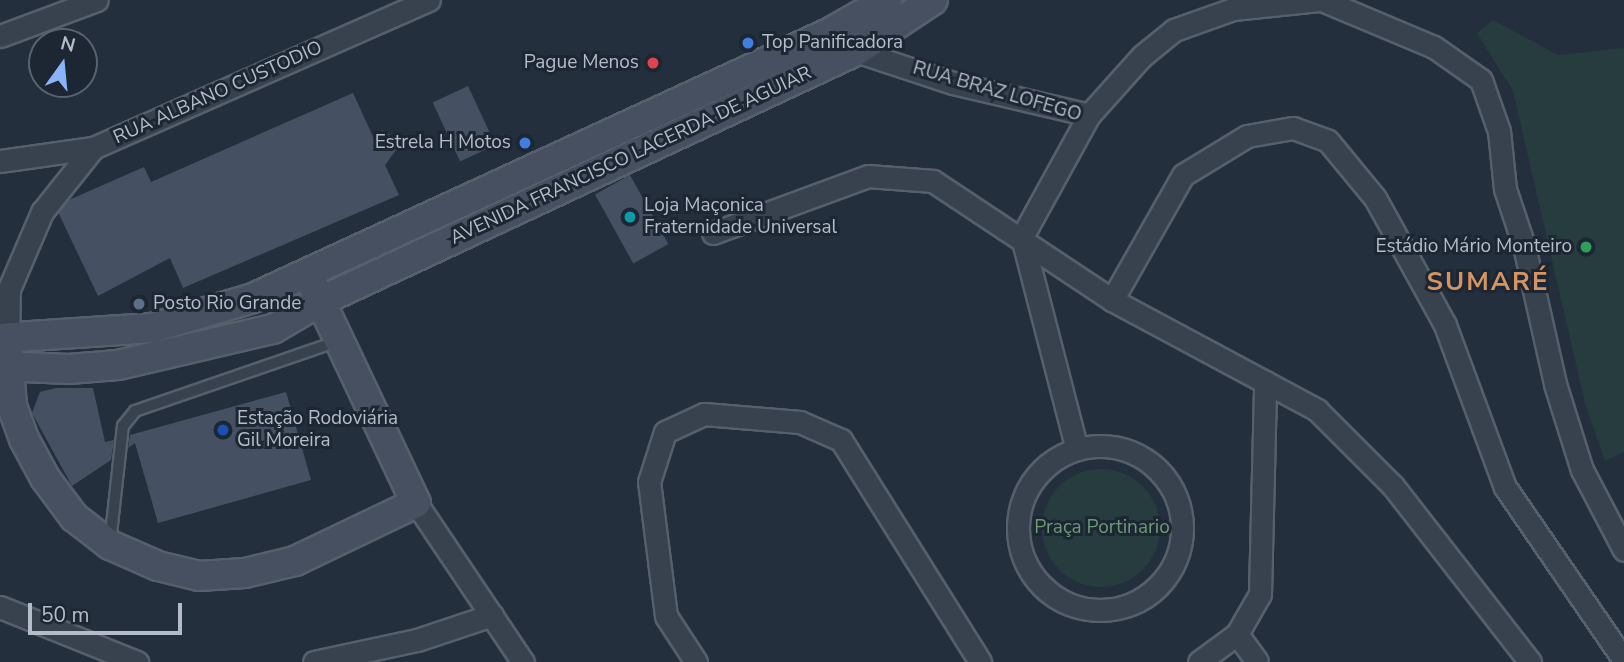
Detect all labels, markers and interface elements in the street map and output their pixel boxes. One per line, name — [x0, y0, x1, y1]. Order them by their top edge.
north arrow — [28, 28, 98, 98]
text: N — [58, 30, 78, 59]
place label: Top Panificadora — [762, 32, 903, 54]
marker: Top Panificadora — [740, 35, 756, 51]
street label: RUA ALBANO CUSTODIO — [110, 37, 326, 149]
place label: Pague Menos — [524, 52, 639, 74]
marker: Pague Menos — [645, 55, 661, 71]
street label: RUA BRAZ LOFEGO — [910, 57, 1084, 127]
street label: AVENIDA FRANCISCO LACERDA DE AGUIAR — [447, 62, 815, 250]
place label: Estrela H Motos — [375, 132, 511, 154]
marker: Estrela H Motos — [517, 135, 533, 151]
place label: Loja Maçonica Fraternidade Universal — [644, 195, 837, 239]
marker: Loja Maçonica Fraternidade Universal — [622, 209, 638, 225]
place label: Estádio Mário Monteiro — [1375, 236, 1572, 258]
marker: Estádio Mário Monteiro — [1578, 239, 1594, 255]
district label: SUMARÉ — [1427, 266, 1549, 298]
place label: Posto Rio Grande — [153, 293, 301, 315]
marker: Posto Rio Grande — [131, 296, 147, 312]
place label: Estação Rodoviária Gil Moreira — [237, 408, 398, 452]
marker: Estação Rodoviária Gil Moreira — [215, 422, 231, 438]
park label: Praça Portinario — [1034, 517, 1170, 539]
scale bar — [32, 588, 186, 632]
text: 50 m — [41, 601, 90, 629]

